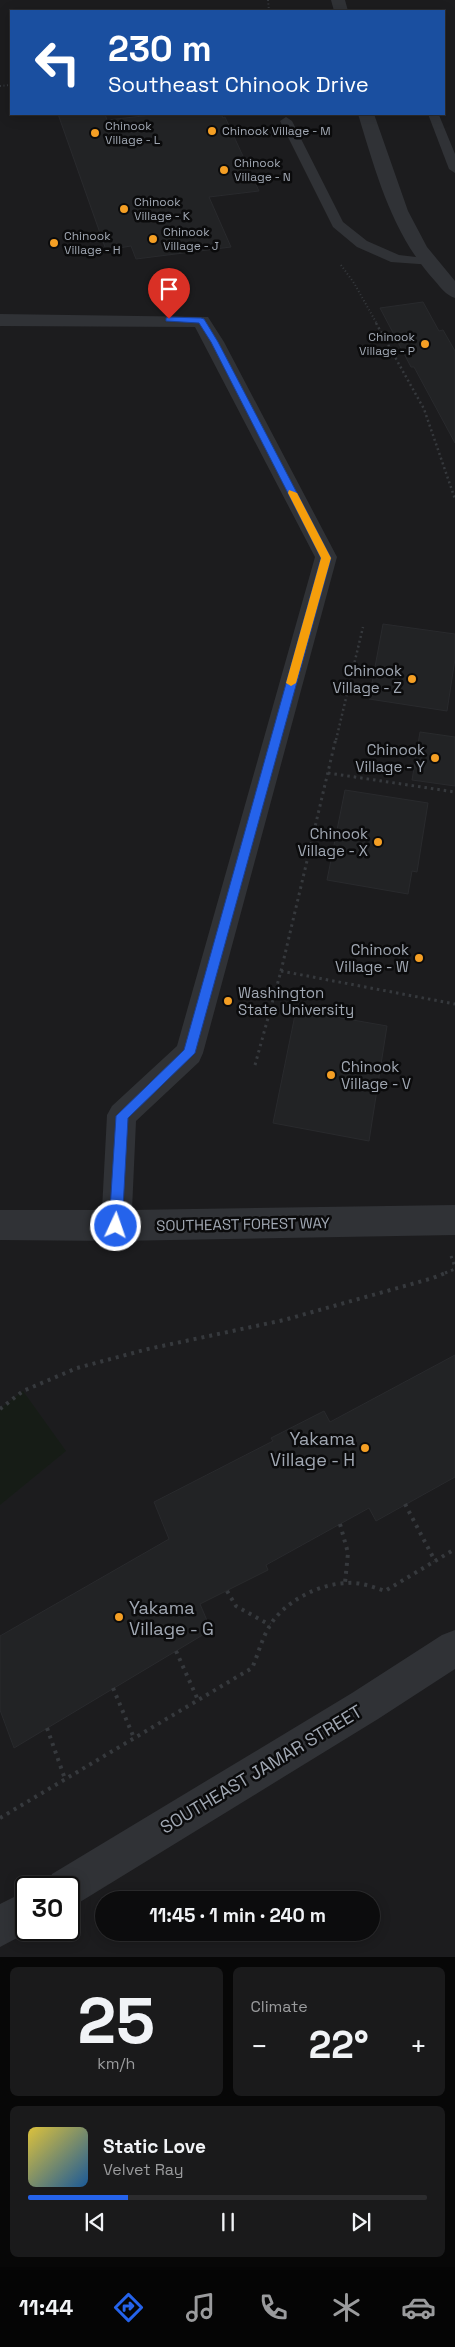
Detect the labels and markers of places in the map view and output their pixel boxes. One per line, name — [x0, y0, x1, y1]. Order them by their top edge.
place label: Chinook Village - L — [105, 118, 161, 148]
place label: Chinook Village - M — [222, 123, 331, 139]
marker: Chinook Village - M — [206, 125, 218, 137]
marker: Chinook Village - L — [89, 127, 101, 139]
place label: Chinook Village - N — [234, 155, 291, 185]
marker: Chinook Village - N — [218, 164, 230, 176]
place label: Chinook Village - K — [134, 194, 191, 224]
marker: Chinook Village - K — [118, 203, 130, 215]
place label: Chinook Village - J — [163, 224, 219, 254]
place label: Chinook Village - H — [64, 228, 121, 258]
marker: Chinook Village - J — [147, 233, 159, 245]
marker: Chinook Village - H — [48, 237, 60, 249]
pin — [148, 268, 190, 319]
place label: Chinook Village - P — [359, 329, 416, 359]
marker: Chinook Village - P — [419, 338, 431, 350]
place label: Chinook Village - Z — [332, 661, 402, 697]
marker: Chinook Village - Z — [406, 673, 418, 685]
place label: Chinook Village - Y — [355, 740, 425, 776]
marker: Chinook Village - Y — [429, 752, 441, 764]
place label: Chinook Village - X — [298, 824, 368, 860]
marker: Chinook Village - X — [372, 836, 384, 848]
place label: Chinook Village - W — [335, 940, 409, 976]
marker: Chinook Village - W — [413, 952, 425, 964]
place label: Washington State University — [238, 983, 354, 1019]
marker: Washington State University — [222, 995, 234, 1007]
place label: Chinook Village - V — [341, 1057, 411, 1093]
marker: Chinook Village - V — [325, 1069, 337, 1081]
place label: Yakama Village - H — [270, 1427, 355, 1471]
marker: Yakama Village - H — [359, 1442, 371, 1454]
place label: Yakama Village - G — [129, 1596, 214, 1640]
marker: Yakama Village - G — [113, 1611, 125, 1623]

